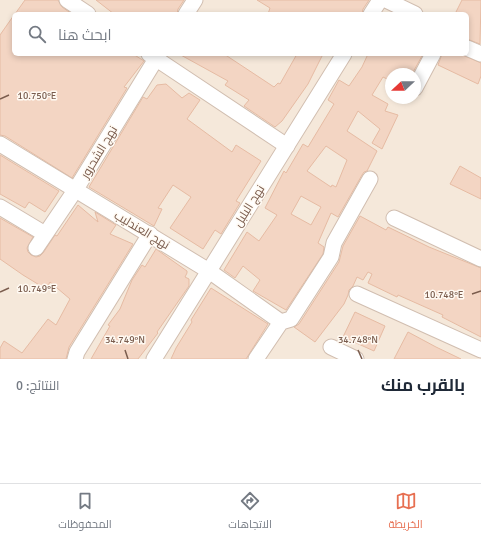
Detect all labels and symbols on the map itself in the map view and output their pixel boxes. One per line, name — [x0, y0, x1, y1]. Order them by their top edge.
north arrow — [385, 68, 421, 104]
text: 10.750°E — [18, 90, 57, 102]
street label: نهج الشحرور — [77, 123, 121, 182]
street label: نهج البلبل — [231, 182, 268, 230]
street label: نهج العندليب — [111, 208, 172, 253]
text: 10.749°E — [18, 283, 57, 295]
text: 10.748°E — [425, 289, 464, 301]
text: 34.749°N — [105, 334, 145, 346]
text: 34.748°N — [338, 334, 378, 346]

